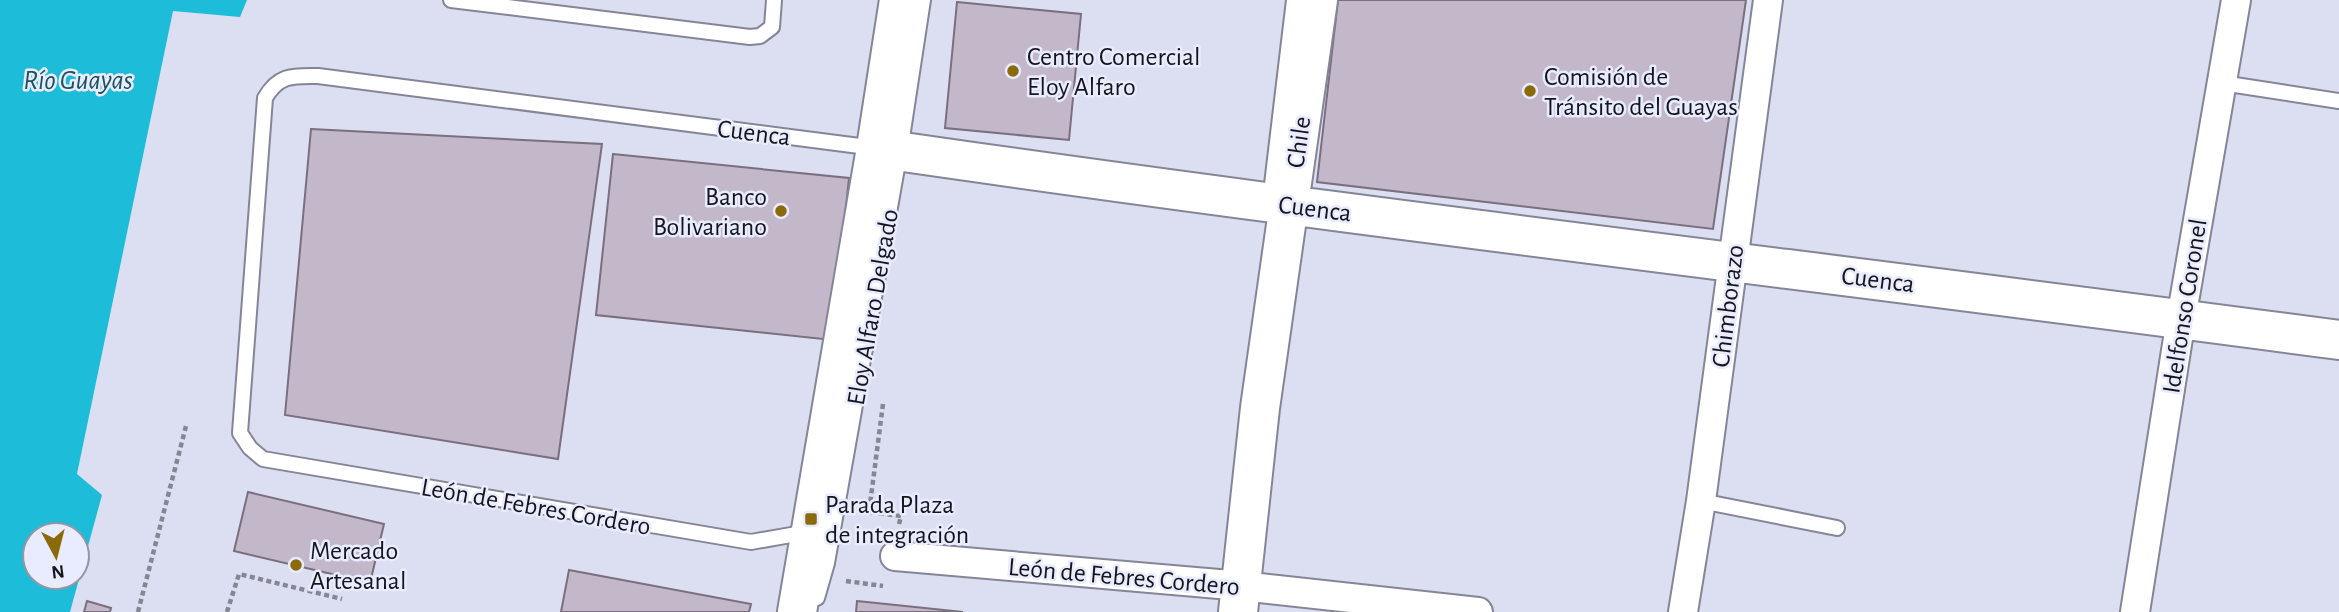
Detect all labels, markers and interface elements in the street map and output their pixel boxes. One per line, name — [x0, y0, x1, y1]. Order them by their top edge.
place label: Centro Comercial Eloy Alfaro — [1027, 44, 1201, 100]
marker: Centro Comercial Eloy Alfaro — [1005, 63, 1021, 79]
place label: Comisión de Tránsito del Guayas — [1544, 64, 1738, 120]
water label: Río Guayas — [23, 67, 133, 95]
marker: Comisión de Tránsito del Guayas — [1522, 83, 1538, 99]
street label: Chile — [1283, 115, 1315, 170]
street label: Cuenca — [716, 116, 792, 150]
place label: Banco Bolivariano — [653, 184, 767, 240]
street label: Cuenca — [1277, 192, 1353, 226]
marker: Banco Bolivariano — [773, 203, 789, 219]
street label: Eloy Alfaro Delgado — [843, 207, 903, 407]
street label: Idelfonso Coronel — [2158, 217, 2212, 395]
street label: Chimborazo — [1708, 243, 1748, 369]
street label: Cuenca — [1840, 263, 1916, 297]
street label: León de Febres Cordero — [419, 474, 653, 540]
place label: Parada Plaza de integración — [825, 492, 969, 548]
marker: Parada Plaza de integración — [803, 511, 819, 527]
north arrow — [21, 521, 91, 591]
place label: Mercado Artesanal — [310, 538, 406, 594]
street label: León de Febres Cordero — [1007, 554, 1241, 600]
marker: Mercado Artesanal — [288, 557, 304, 573]
text: N — [50, 561, 66, 582]

